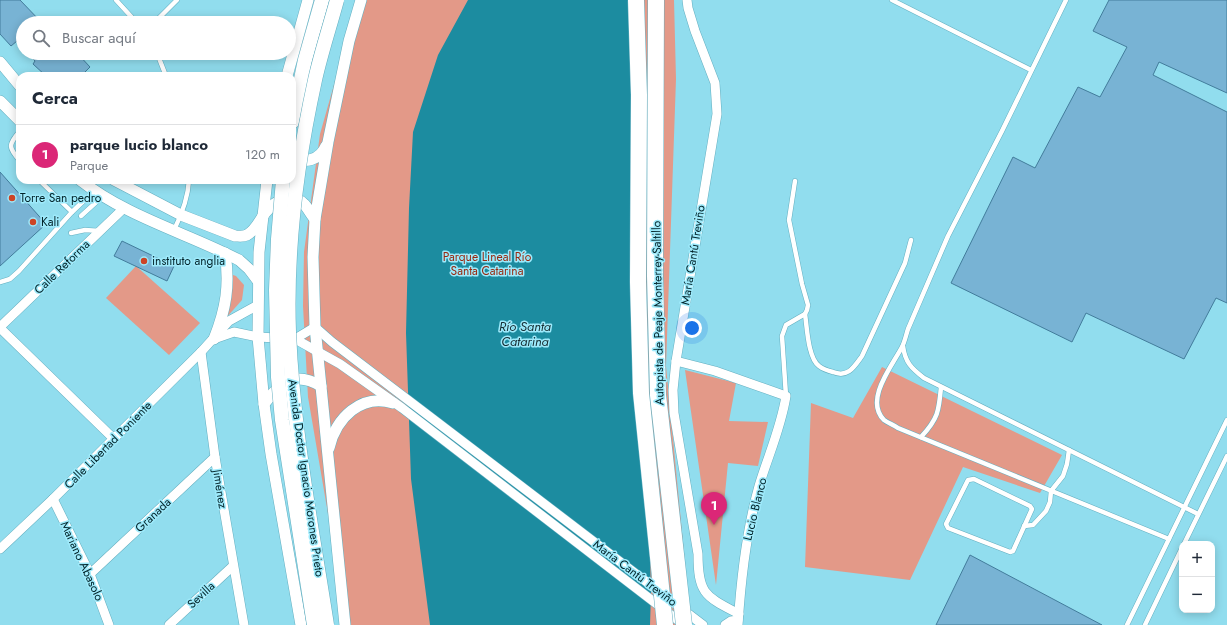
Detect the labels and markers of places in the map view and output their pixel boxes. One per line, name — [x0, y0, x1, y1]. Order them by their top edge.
place label: Torre San pedro — [20, 189, 102, 207]
marker: Torre San pedro — [7, 193, 17, 203]
place label: Kali — [41, 213, 59, 231]
marker: Kali — [28, 217, 38, 227]
place label: instituto anglia — [152, 252, 225, 270]
marker: instituto anglia — [139, 256, 149, 266]
pin: 1 — [701, 492, 727, 525]

